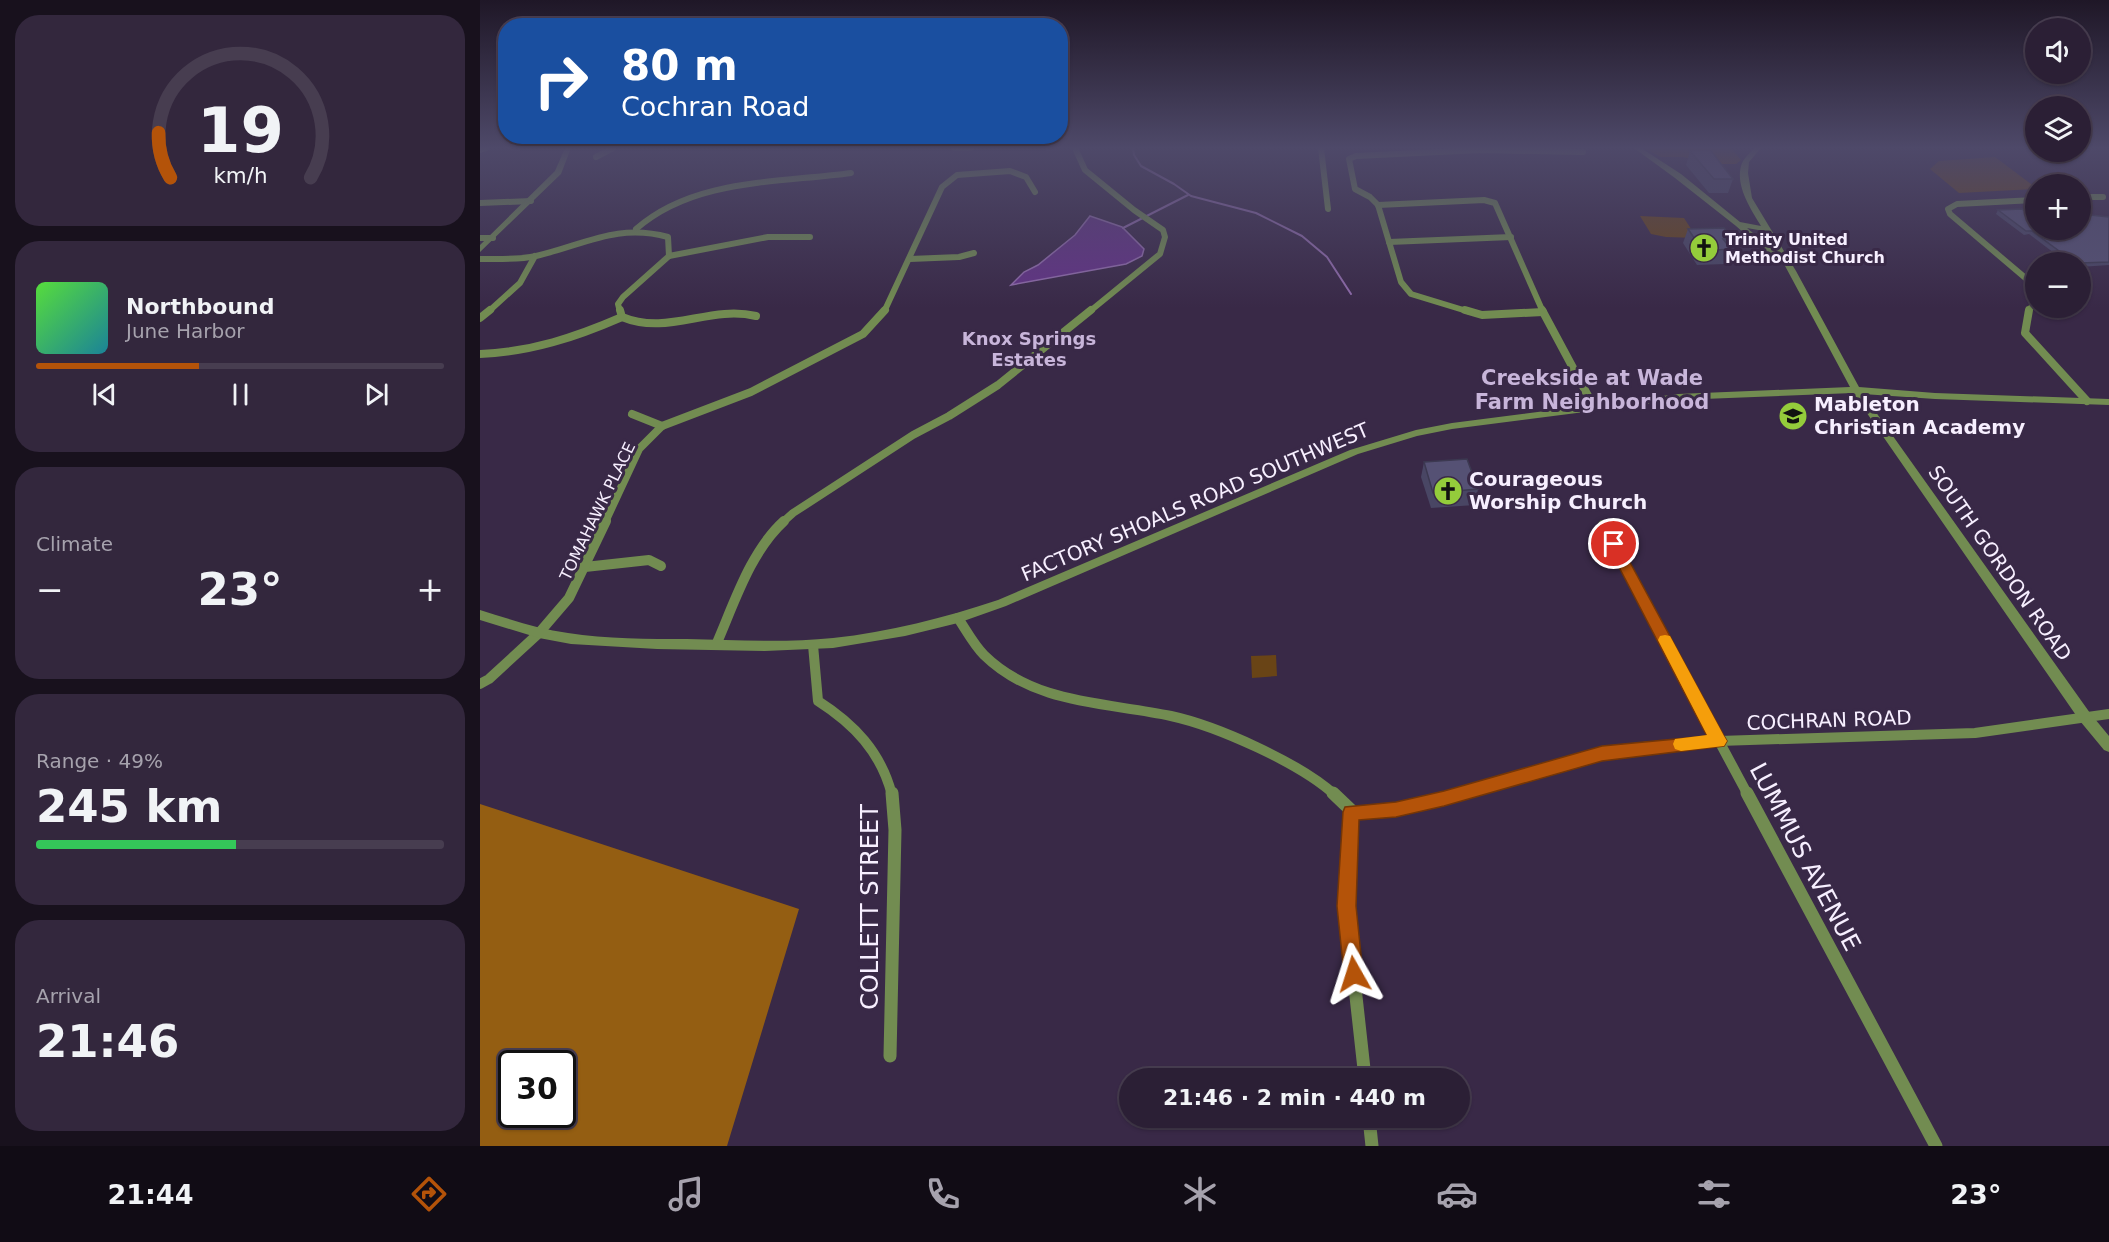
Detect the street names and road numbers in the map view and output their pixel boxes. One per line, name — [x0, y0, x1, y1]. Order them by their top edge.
street label: FACTORY SHOALS ROAD SOUTHWEST — [1017, 417, 1373, 586]
street label: TOMAHAWK PLACE — [555, 439, 639, 584]
street label: SOUTH GORDON ROAD — [1923, 461, 2077, 665]
street label: COCHRAN ROAD — [1746, 705, 1912, 735]
street label: LUMMUS AVENUE — [1744, 758, 1866, 956]
street label: COLLETT STREET — [856, 804, 884, 1010]

